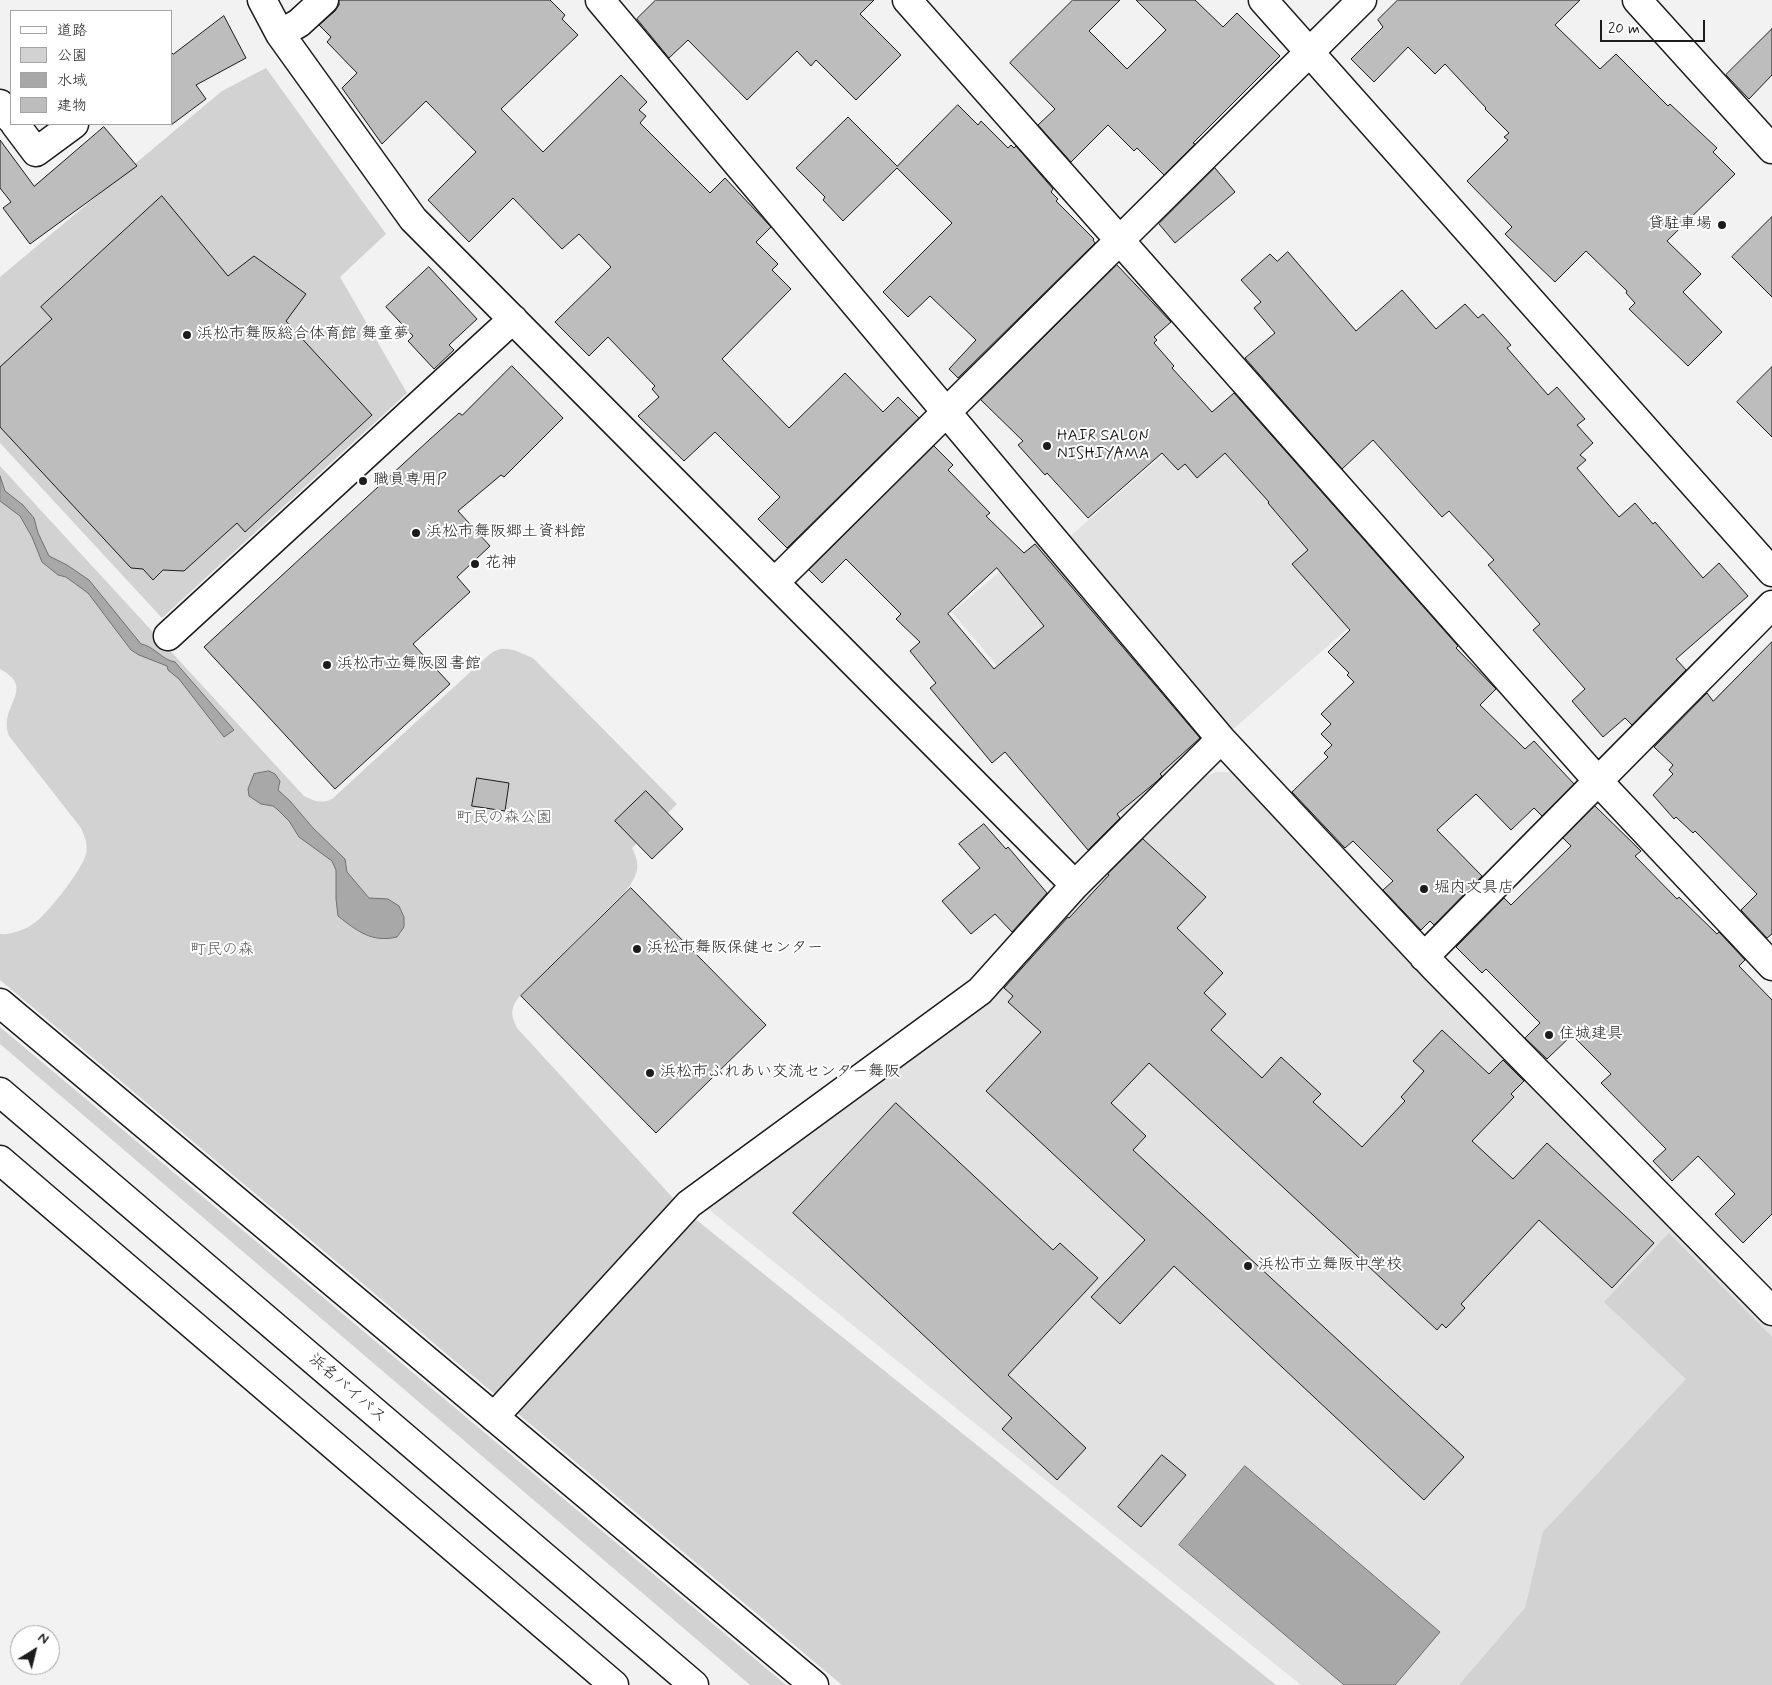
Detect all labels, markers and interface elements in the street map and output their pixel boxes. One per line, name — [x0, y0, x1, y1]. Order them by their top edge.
legend — [10, 10, 172, 125]
scale bar — [1602, 10, 1707, 42]
text: 20 m — [1608, 19, 1640, 39]
text: 道路 — [57, 21, 87, 41]
text: 公園 — [57, 46, 87, 66]
text: 水域 — [57, 71, 87, 91]
text: 建物 — [57, 96, 87, 116]
place label: 貸駐車場 — [1648, 215, 1712, 235]
marker: 貸駐車場 — [1716, 219, 1728, 231]
place label: 浜松市舞阪総合体育館 舞童夢 — [197, 325, 409, 345]
marker: 浜松市舞阪総合体育館 舞童夢 — [181, 329, 193, 341]
place label: HAIR SALON NISHIYAMA — [1057, 427, 1149, 465]
marker: HAIR SALON NISHIYAMA — [1041, 440, 1053, 452]
place label: 職員専用P — [373, 471, 447, 491]
marker: 職員専用P — [357, 475, 369, 487]
place label: 浜松市舞阪郷土資料館 — [426, 523, 586, 543]
marker: 浜松市舞阪郷土資料館 — [410, 527, 422, 539]
place label: 花神 — [485, 554, 517, 574]
marker: 花神 — [469, 558, 481, 570]
place label: 浜松市立舞阪図書館 — [337, 655, 481, 675]
marker: 浜松市立舞阪図書館 — [321, 659, 333, 671]
park label: 町民の森公園 — [456, 809, 552, 829]
place label: 堀内文具店 — [1434, 879, 1514, 899]
marker: 堀内文具店 — [1418, 883, 1430, 895]
place label: 浜松市舞阪保健センター — [647, 939, 823, 959]
park label: 町民の森 — [190, 941, 254, 961]
marker: 浜松市舞阪保健センター — [631, 943, 643, 955]
place label: 住城建具 — [1559, 1025, 1623, 1045]
marker: 住城建具 — [1543, 1029, 1555, 1041]
place label: 浜松市ふれあい交流センター舞阪 — [660, 1063, 900, 1083]
marker: 浜松市ふれあい交流センター舞阪 — [644, 1067, 656, 1079]
place label: 浜松市立舞阪中学校 — [1258, 1256, 1402, 1276]
marker: 浜松市立舞阪中学校 — [1242, 1260, 1254, 1272]
street label: 浜名バイパス — [304, 1350, 390, 1428]
north arrow — [10, 1625, 60, 1675]
text: N — [34, 1629, 52, 1649]

